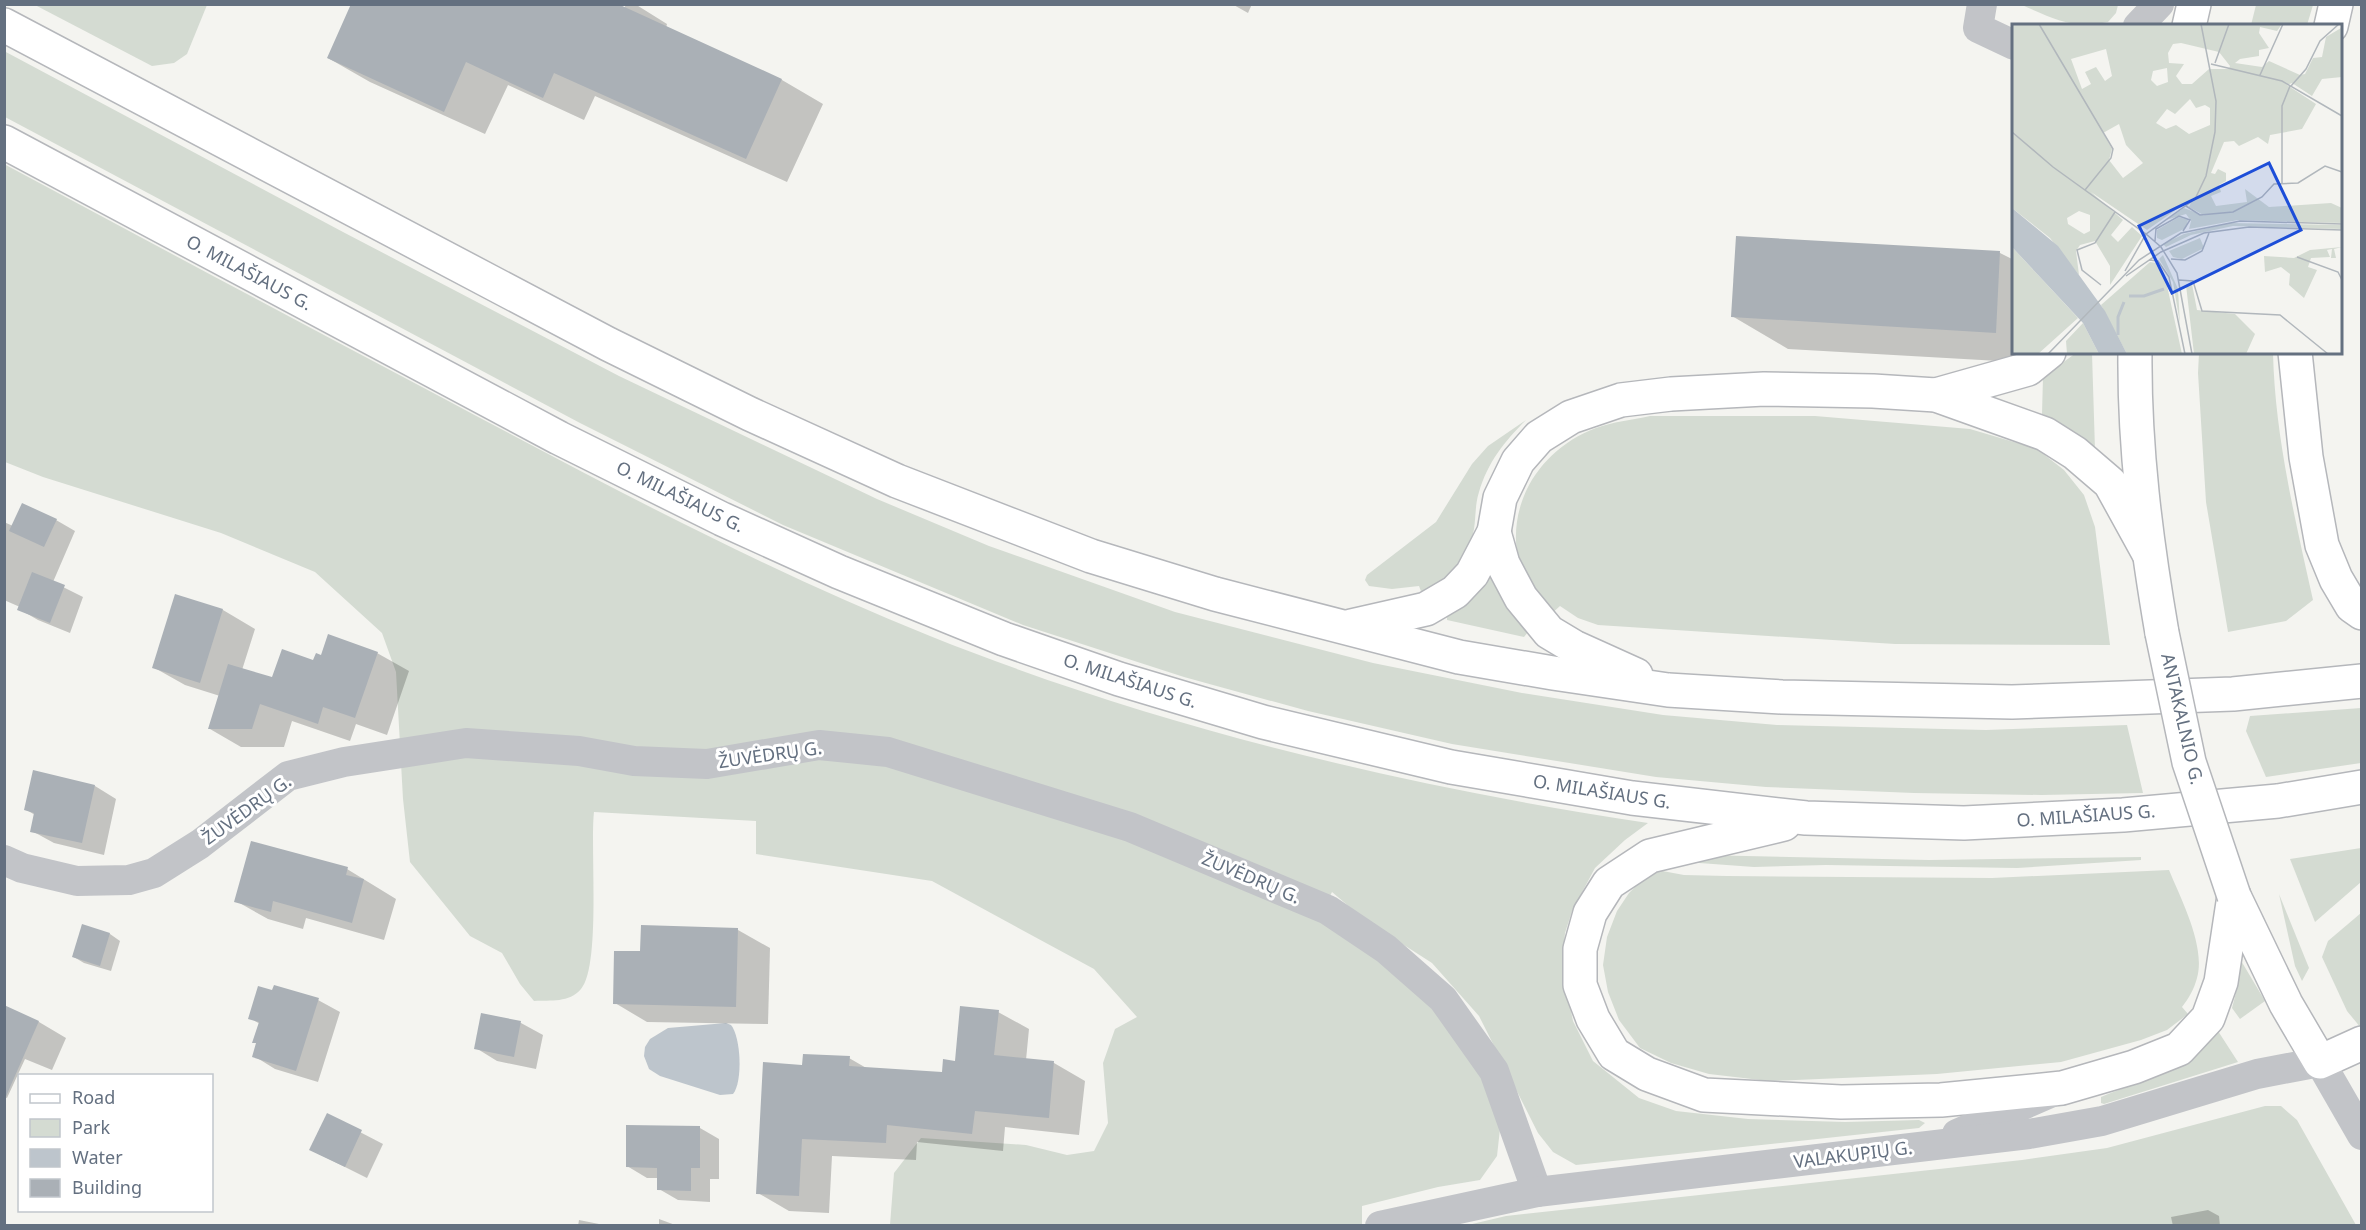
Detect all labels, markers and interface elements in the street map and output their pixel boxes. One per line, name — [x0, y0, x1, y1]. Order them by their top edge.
inset map — [2012, 24, 2342, 354]
street label: O. MILAŠIAUS G. — [182, 229, 317, 315]
street label: O. MILAŠIAUS G. — [613, 455, 748, 537]
street label: O. MILAŠIAUS G. — [1060, 647, 1200, 713]
street label: ANTAKALNIO G. — [2156, 651, 2210, 787]
street label: ŽUVĖDRŲ G. — [717, 735, 823, 773]
street label: O. MILAŠIAUS G. — [1531, 768, 1673, 814]
street label: ŽUVĖDRŲ G. — [197, 769, 296, 850]
street label: O. MILAŠIAUS G. — [2016, 798, 2156, 832]
street label: ŽUVĖDRŲ G. — [1199, 846, 1304, 909]
legend — [18, 1074, 213, 1212]
text: Road — [72, 1085, 115, 1109]
text: Park — [72, 1115, 110, 1139]
street label: VALAKUPIŲ G. — [1792, 1135, 1914, 1173]
text: Water — [72, 1145, 123, 1169]
text: Building — [72, 1175, 142, 1199]

